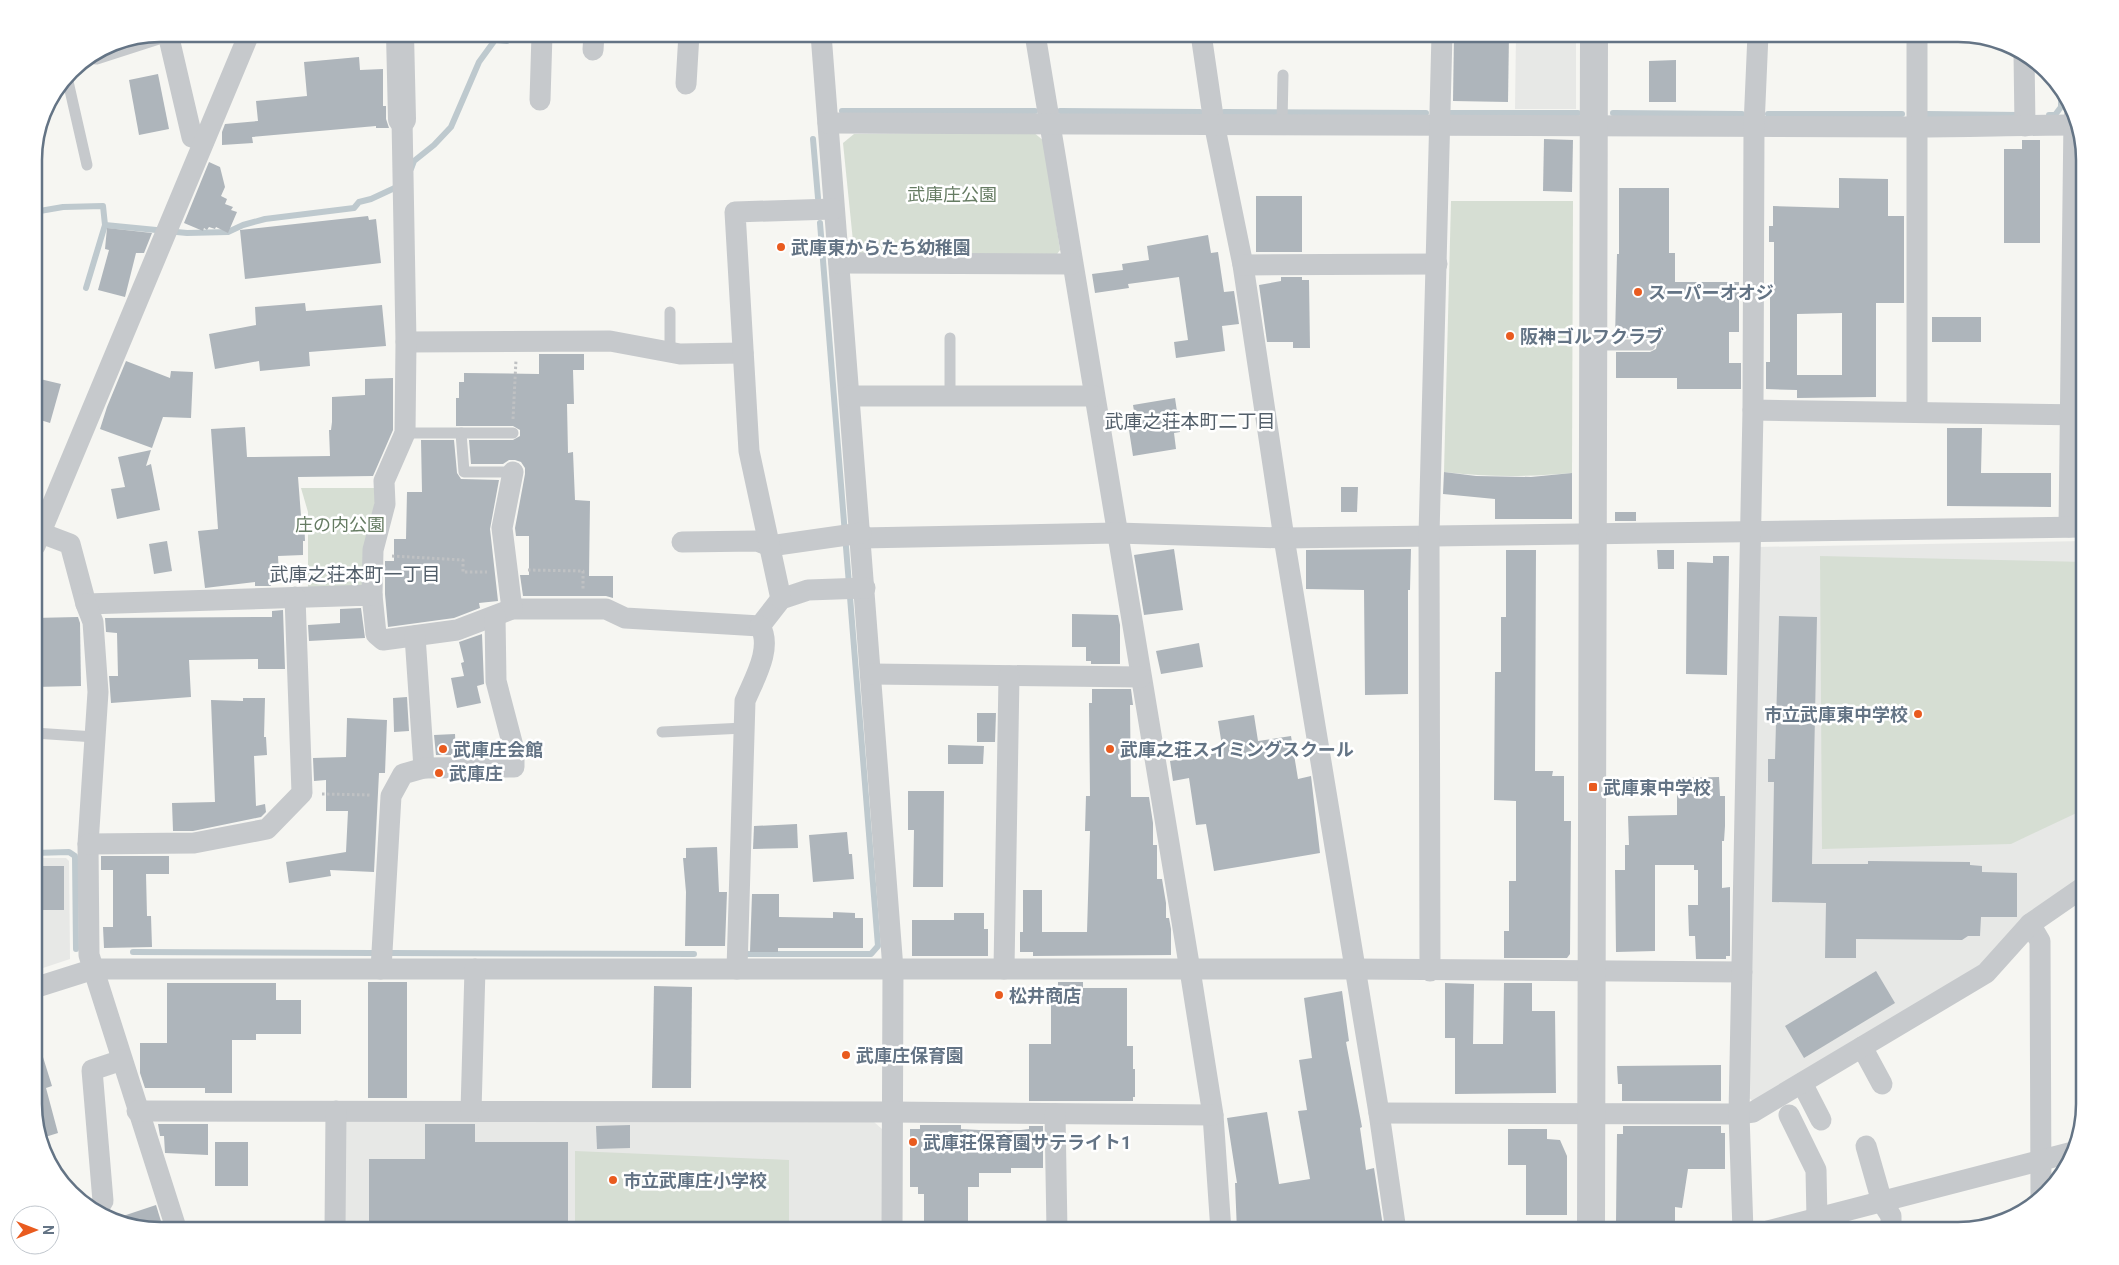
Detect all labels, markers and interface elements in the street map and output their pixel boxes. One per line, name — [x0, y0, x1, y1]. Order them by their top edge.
park label: 武庫庄公園 — [907, 184, 997, 205]
place label: 武庫東からたち幼稚園 — [791, 237, 971, 258]
marker: 武庫東からたち幼稚園 — [775, 241, 787, 253]
place label: スーパーオオジ — [1648, 282, 1774, 303]
marker: スーパーオオジ — [1632, 286, 1644, 298]
place label: 阪神ゴルフクラブ — [1520, 326, 1664, 347]
marker: 阪神ゴルフクラブ — [1504, 330, 1516, 342]
district label: 武庫之荘本町二丁目 — [1104, 410, 1276, 433]
park label: 庄の内公園 — [295, 514, 385, 535]
district label: 武庫之荘本町一丁目 — [269, 563, 441, 586]
place label: 市立武庫東中学校 — [1764, 704, 1908, 725]
marker: 市立武庫東中学校 — [1912, 708, 1924, 720]
place label: 武庫庄会館 — [453, 739, 543, 760]
place label: 武庫之荘スイミングスクール — [1120, 739, 1354, 760]
marker: 武庫庄会館 — [437, 743, 449, 755]
marker: 武庫之荘スイミングスクール — [1104, 743, 1116, 755]
place label: 武庫庄 — [449, 763, 503, 784]
marker: 武庫庄 — [433, 767, 445, 779]
place label: 武庫東中学校 — [1603, 777, 1711, 798]
marker: 武庫東中学校 — [1587, 781, 1599, 793]
place label: 松井商店 — [1009, 985, 1081, 1006]
marker: 松井商店 — [993, 989, 1005, 1001]
place label: 武庫庄保育園 — [856, 1045, 964, 1066]
marker: 武庫庄保育園 — [840, 1049, 852, 1061]
place label: 武庫荘保育園サテライト1 — [923, 1132, 1131, 1153]
marker: 武庫荘保育園サテライト1 — [907, 1136, 919, 1148]
place label: 市立武庫庄小学校 — [623, 1170, 767, 1191]
marker: 市立武庫庄小学校 — [607, 1174, 619, 1186]
north arrow — [10, 1205, 60, 1255]
text: N — [40, 1225, 56, 1235]

